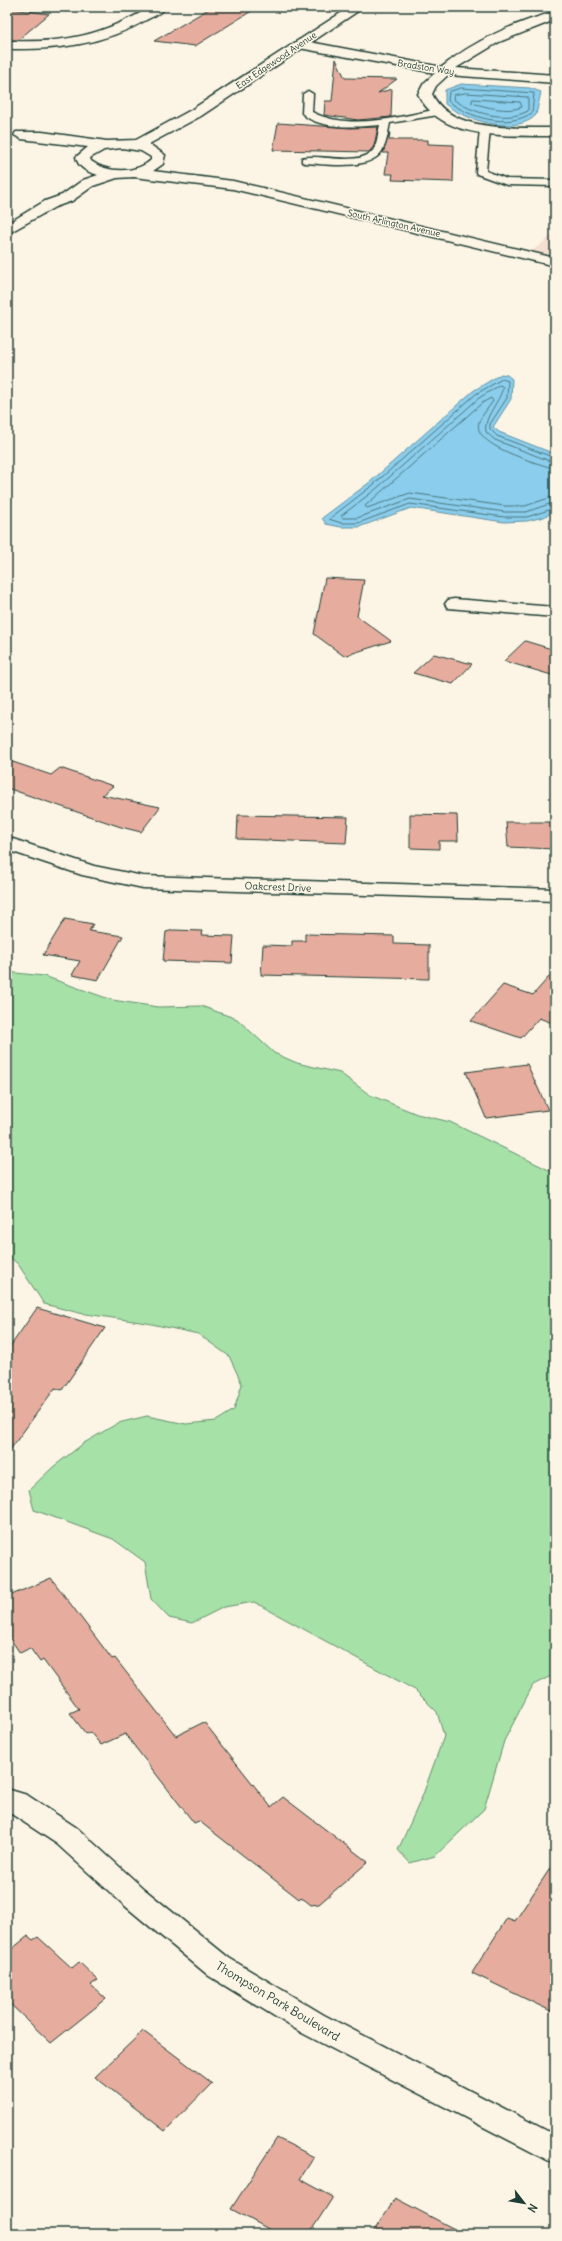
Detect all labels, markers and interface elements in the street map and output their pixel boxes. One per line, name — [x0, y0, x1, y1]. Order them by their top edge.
street label: East Edgewood Avenue — [234, 29, 318, 91]
street label: Bradston Way — [397, 57, 455, 77]
street label: South Arlington Avenue — [346, 207, 442, 239]
street label: Oakcrest Drive — [244, 879, 312, 895]
street label: Thompson Park Boulevard — [213, 1958, 343, 2044]
north arrow — [504, 2183, 544, 2223]
text: N — [525, 2201, 541, 2215]

